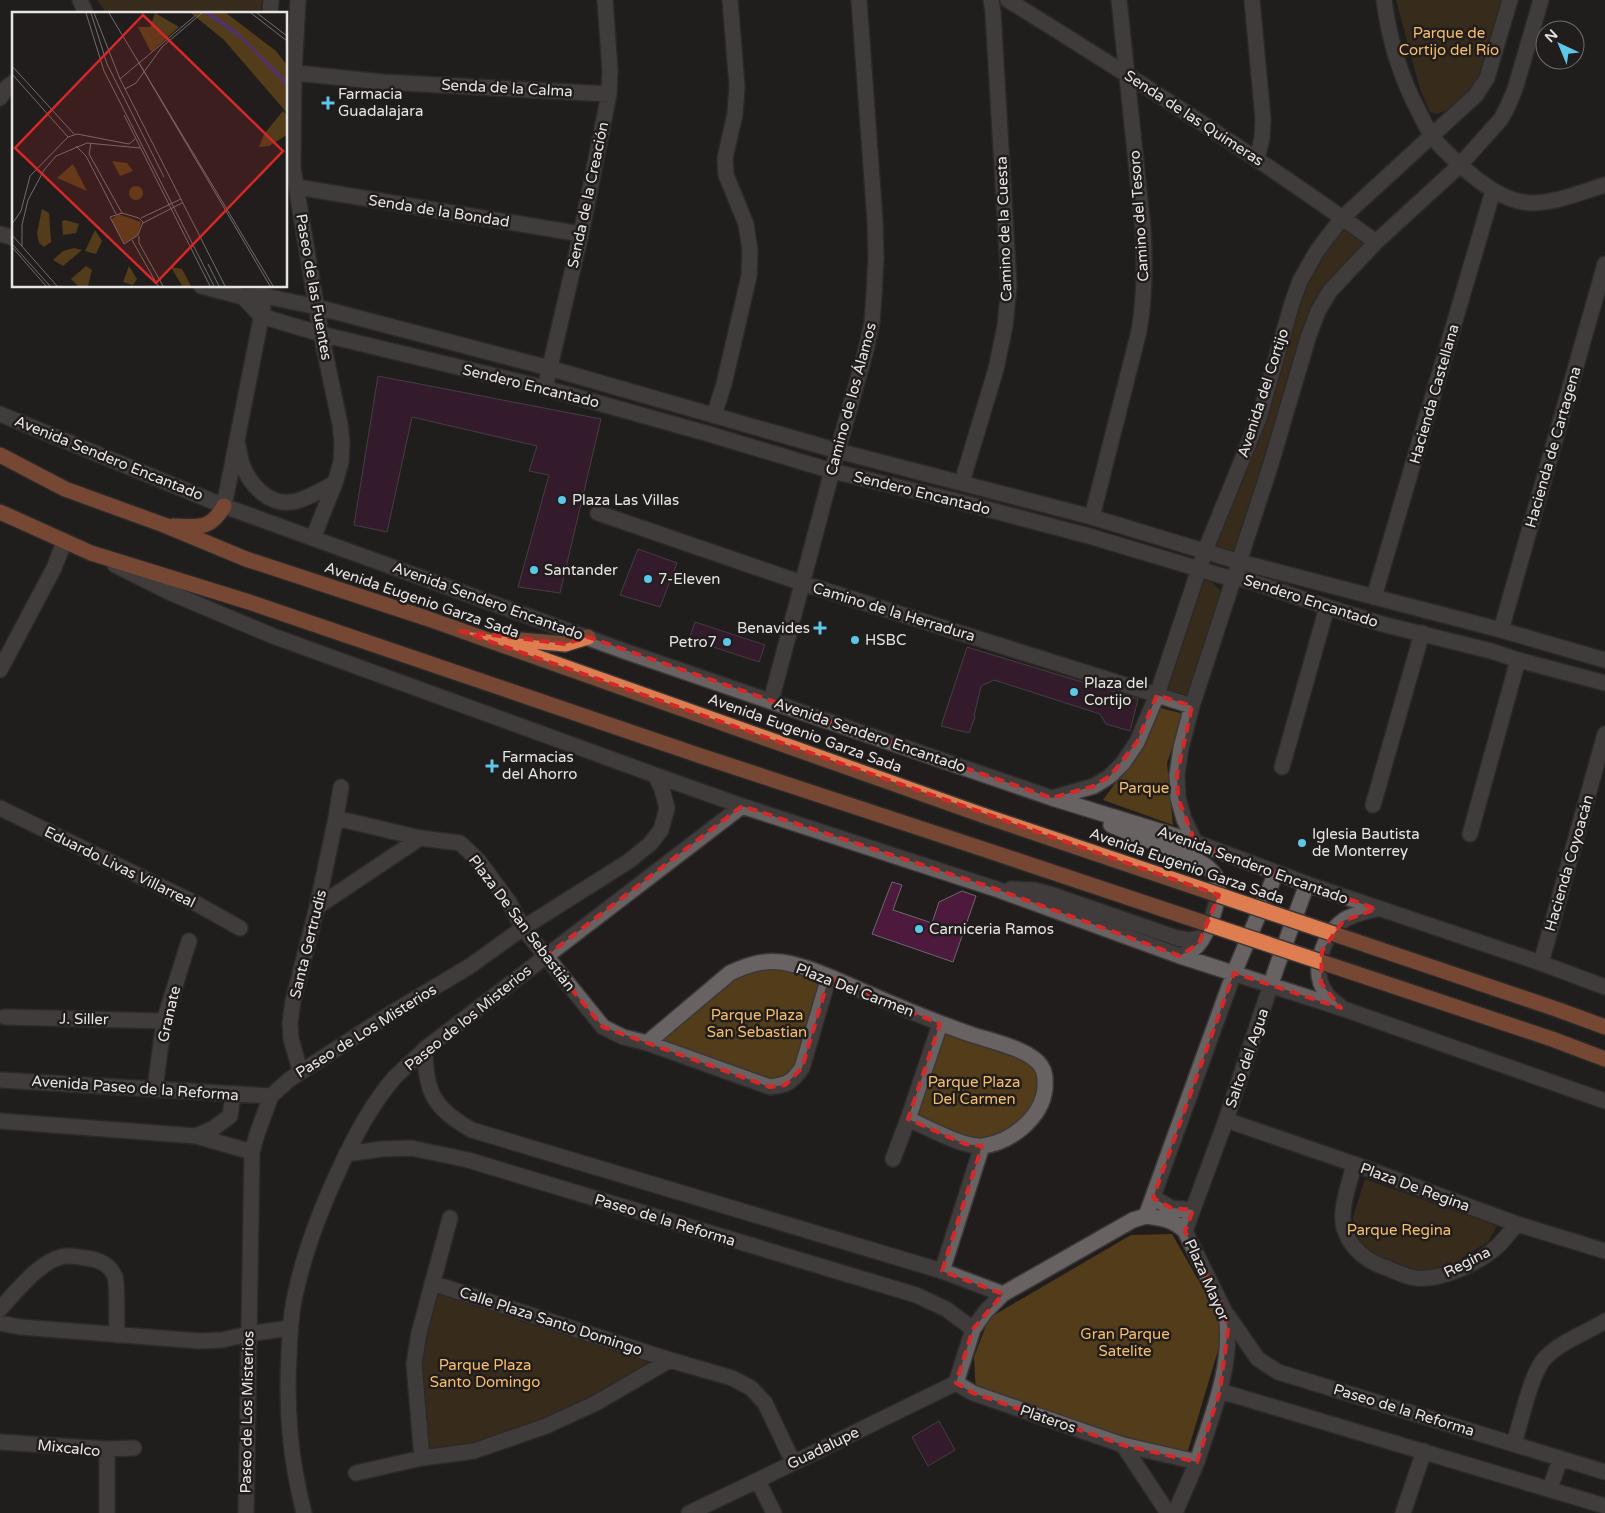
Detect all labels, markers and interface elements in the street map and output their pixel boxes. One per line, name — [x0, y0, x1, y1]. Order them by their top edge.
inset map — [12, 12, 288, 288]
north arrow — [1535, 20, 1585, 70]
park label: Parque de Cortijo del Río — [1399, 24, 1499, 59]
text: N — [1541, 26, 1561, 46]
street label: Senda de las Quimeras — [1121, 66, 1267, 170]
street label: Senda de la Calma — [441, 76, 573, 100]
place label: Farmacia Guadalajara — [338, 85, 423, 120]
marker: Farmacia Guadalajara — [322, 97, 334, 109]
street label: Senda de la Creación — [564, 120, 612, 270]
street label: Camino del Tesoro — [1125, 150, 1153, 282]
street label: Camino de la Cuesta — [992, 156, 1016, 302]
street label: Senda de la Bondad — [367, 191, 511, 231]
street label: Paseo de las Fuentes — [292, 212, 336, 362]
street label: Camino de los Álamos — [822, 321, 880, 477]
street label: Hacienda Castellana — [1405, 322, 1463, 466]
street label: Avenida del Cortijo — [1234, 326, 1292, 460]
street label: Sendero Encantado — [461, 360, 601, 412]
street label: Hacienda de Cartagena — [1521, 364, 1585, 530]
street label: Avenida Sendero Encantado — [12, 412, 206, 504]
street label: Sendero Encantado — [852, 467, 992, 519]
place label: Plaza Las Villas — [572, 491, 679, 509]
marker: Plaza Las Villas — [556, 494, 568, 506]
street label: Avenida Eugenio Garza Sada — [322, 558, 522, 642]
street label: Avenida Sendero Encantado — [390, 558, 586, 644]
place label: Santander — [544, 561, 618, 579]
marker: Santander — [528, 564, 540, 576]
place label: 7-Eleven — [658, 570, 720, 588]
street label: Sendero Encantado — [1242, 571, 1380, 631]
marker: 7-Eleven — [642, 573, 654, 585]
street label: Camino de la Herradura — [811, 579, 977, 645]
place label: Benavides — [737, 619, 810, 637]
marker: Benavides — [814, 622, 826, 634]
place label: HSBC — [865, 631, 906, 649]
place label: Petro7 — [669, 633, 717, 651]
marker: HSBC — [849, 634, 861, 646]
marker: Petro7 — [721, 636, 733, 648]
place label: Plaza del Cortijo — [1084, 674, 1148, 709]
marker: Plaza del Cortijo — [1068, 686, 1080, 698]
street label: Avenida Eugenio Garza Sada — [706, 690, 904, 776]
street label: Avenida Sendero Encantado — [772, 694, 968, 776]
place label: Farmacias del Ahorro — [502, 748, 577, 783]
marker: Farmacias del Ahorro — [486, 760, 498, 772]
park label: Parque — [1119, 779, 1169, 797]
street label: Hacienda Coyoacán — [1541, 793, 1597, 933]
street label: Avenida Sendero Encantado — [1155, 822, 1351, 908]
street label: Eduardo Livas Villarreal — [41, 823, 199, 911]
street label: Avenida Eugenio Garza Sada — [1087, 824, 1287, 908]
place label: Iglesia Bautista de Monterrey — [1312, 825, 1420, 860]
marker: Iglesia Bautista de Monterrey — [1296, 837, 1308, 849]
street label: Plaza De San Sebastián — [465, 851, 579, 995]
street label: Santa Gertrudis — [286, 888, 330, 1000]
place label: Carniceria Ramos — [929, 920, 1054, 938]
marker: Carniceria Ramos — [913, 923, 925, 935]
street label: Plaza Del Carmen — [793, 959, 917, 1021]
street label: Paseo de los Misterios — [401, 961, 535, 1075]
street label: Paseo de Los Misterios — [292, 980, 440, 1082]
street label: Granate — [154, 984, 184, 1044]
park label: Parque Plaza San Sebastian — [707, 1006, 807, 1041]
street label: Salto del Agua — [1222, 1006, 1272, 1110]
street label: J. Siller — [59, 1010, 109, 1028]
street label: Avenida Paseo de la Reforma — [31, 1072, 239, 1104]
park label: Parque Plaza Del Carmen — [928, 1073, 1020, 1108]
street label: Plaza De Regina — [1358, 1159, 1472, 1215]
street label: Paseo de la Reforma — [592, 1190, 738, 1250]
park label: Parque Regina — [1347, 1221, 1451, 1239]
street label: Plaza Mayor — [1181, 1236, 1233, 1324]
street label: Regina — [1441, 1243, 1493, 1281]
street label: Calle Plaza Santo Domingo — [457, 1283, 645, 1359]
park label: Gran Parque Satelite — [1080, 1325, 1170, 1360]
street label: Paseo de Los Misterios — [237, 1331, 257, 1493]
park label: Parque Plaza Santo Domingo — [430, 1356, 540, 1391]
street label: Paseo de la Reforma — [1331, 1380, 1477, 1440]
street label: Plateros — [1018, 1401, 1078, 1437]
street label: Guadalupe — [784, 1423, 862, 1473]
street label: Mixcalco — [37, 1436, 101, 1460]

